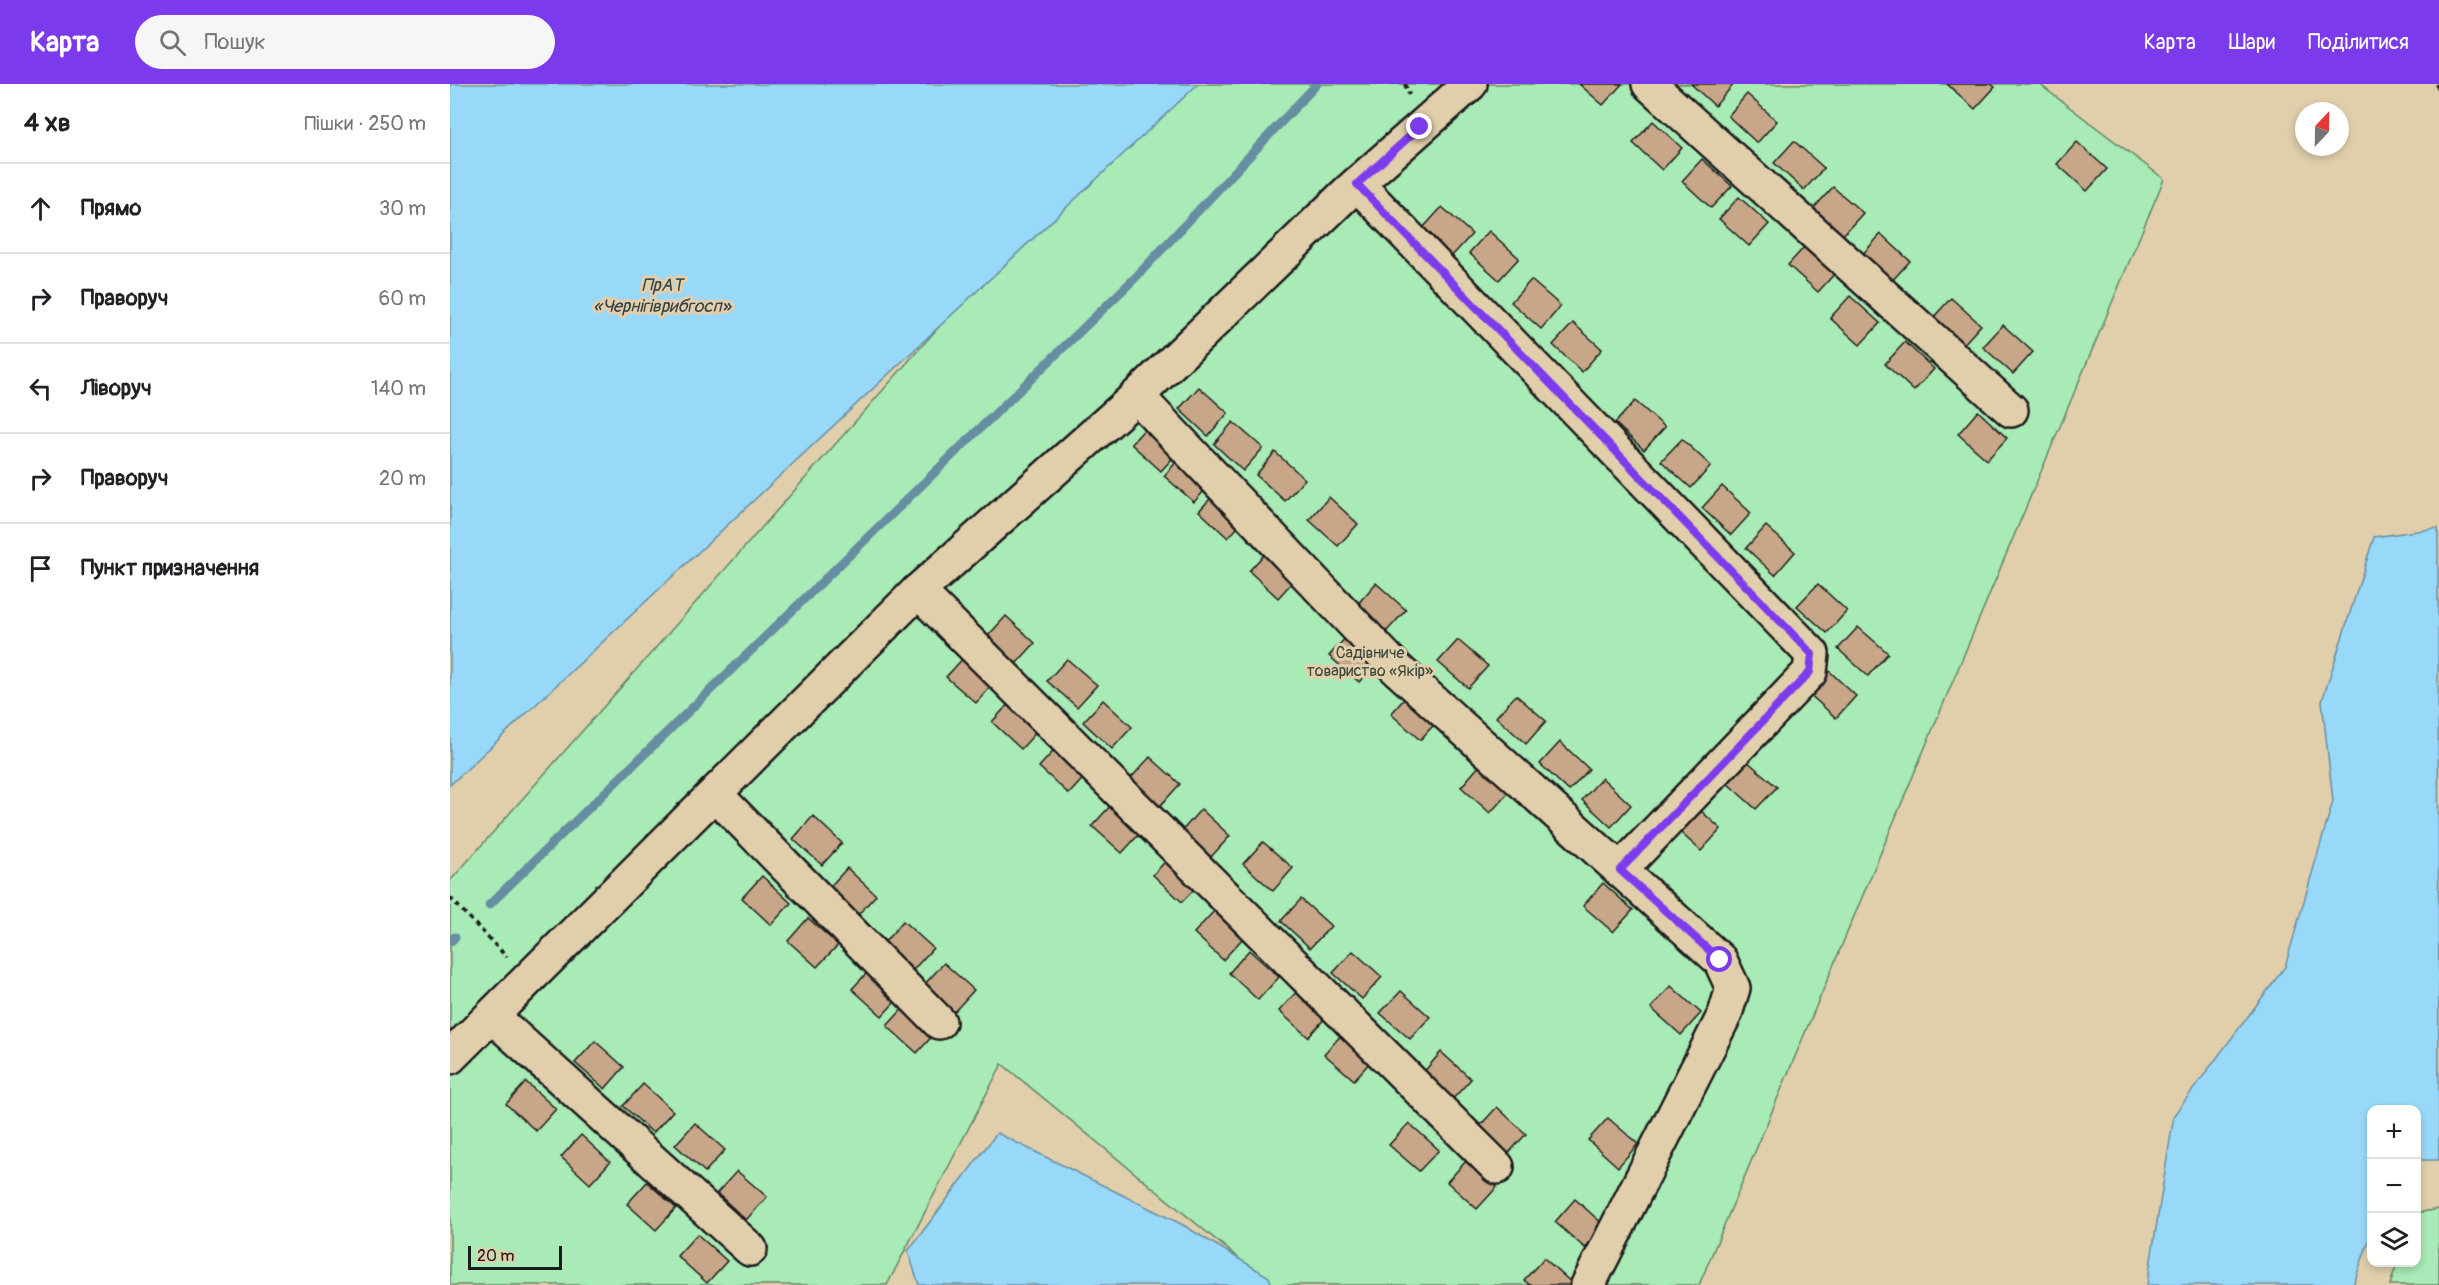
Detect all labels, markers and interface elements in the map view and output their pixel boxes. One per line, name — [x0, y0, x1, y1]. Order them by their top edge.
search box — [135, 15, 555, 69]
text: Карта — [30, 25, 99, 60]
icon: search — [156, 26, 189, 59]
text: Пошук — [204, 28, 266, 56]
text: Карта — [2144, 29, 2196, 56]
text: Шари — [2229, 29, 2275, 56]
text: Поділитися — [2308, 29, 2409, 56]
north arrow — [2295, 102, 2349, 156]
text: 4 хв — [24, 107, 71, 139]
text: Пішки · 250 m — [304, 111, 426, 136]
route end — [1406, 113, 1432, 139]
icon: ahead — [24, 192, 57, 225]
text: Прямо — [81, 194, 141, 222]
text: 30 m — [379, 196, 426, 221]
water label: ПрАТ «Чернігіврибгосп» — [593, 274, 733, 318]
icon: right — [24, 282, 57, 315]
text: Праворуч — [81, 284, 168, 312]
text: 60 m — [379, 286, 426, 311]
icon: left — [24, 372, 57, 405]
text: Ліворуч — [81, 374, 152, 402]
text: 140 m — [371, 376, 426, 401]
icon: right — [24, 462, 57, 495]
text: Праворуч — [81, 464, 168, 492]
text: 20 m — [379, 466, 426, 491]
icon: arrive — [24, 552, 57, 585]
text: Пункт призначення — [81, 554, 259, 582]
park label: Садівниче товариство «Якір» — [1307, 643, 1433, 681]
route start — [1706, 946, 1732, 972]
map controls — [2367, 1105, 2421, 1267]
button: + — [2367, 1105, 2421, 1159]
button: − — [2367, 1159, 2421, 1213]
button: layers — [2367, 1213, 2421, 1267]
scale bar — [468, 1243, 562, 1270]
text: 20 m — [477, 1246, 515, 1266]

